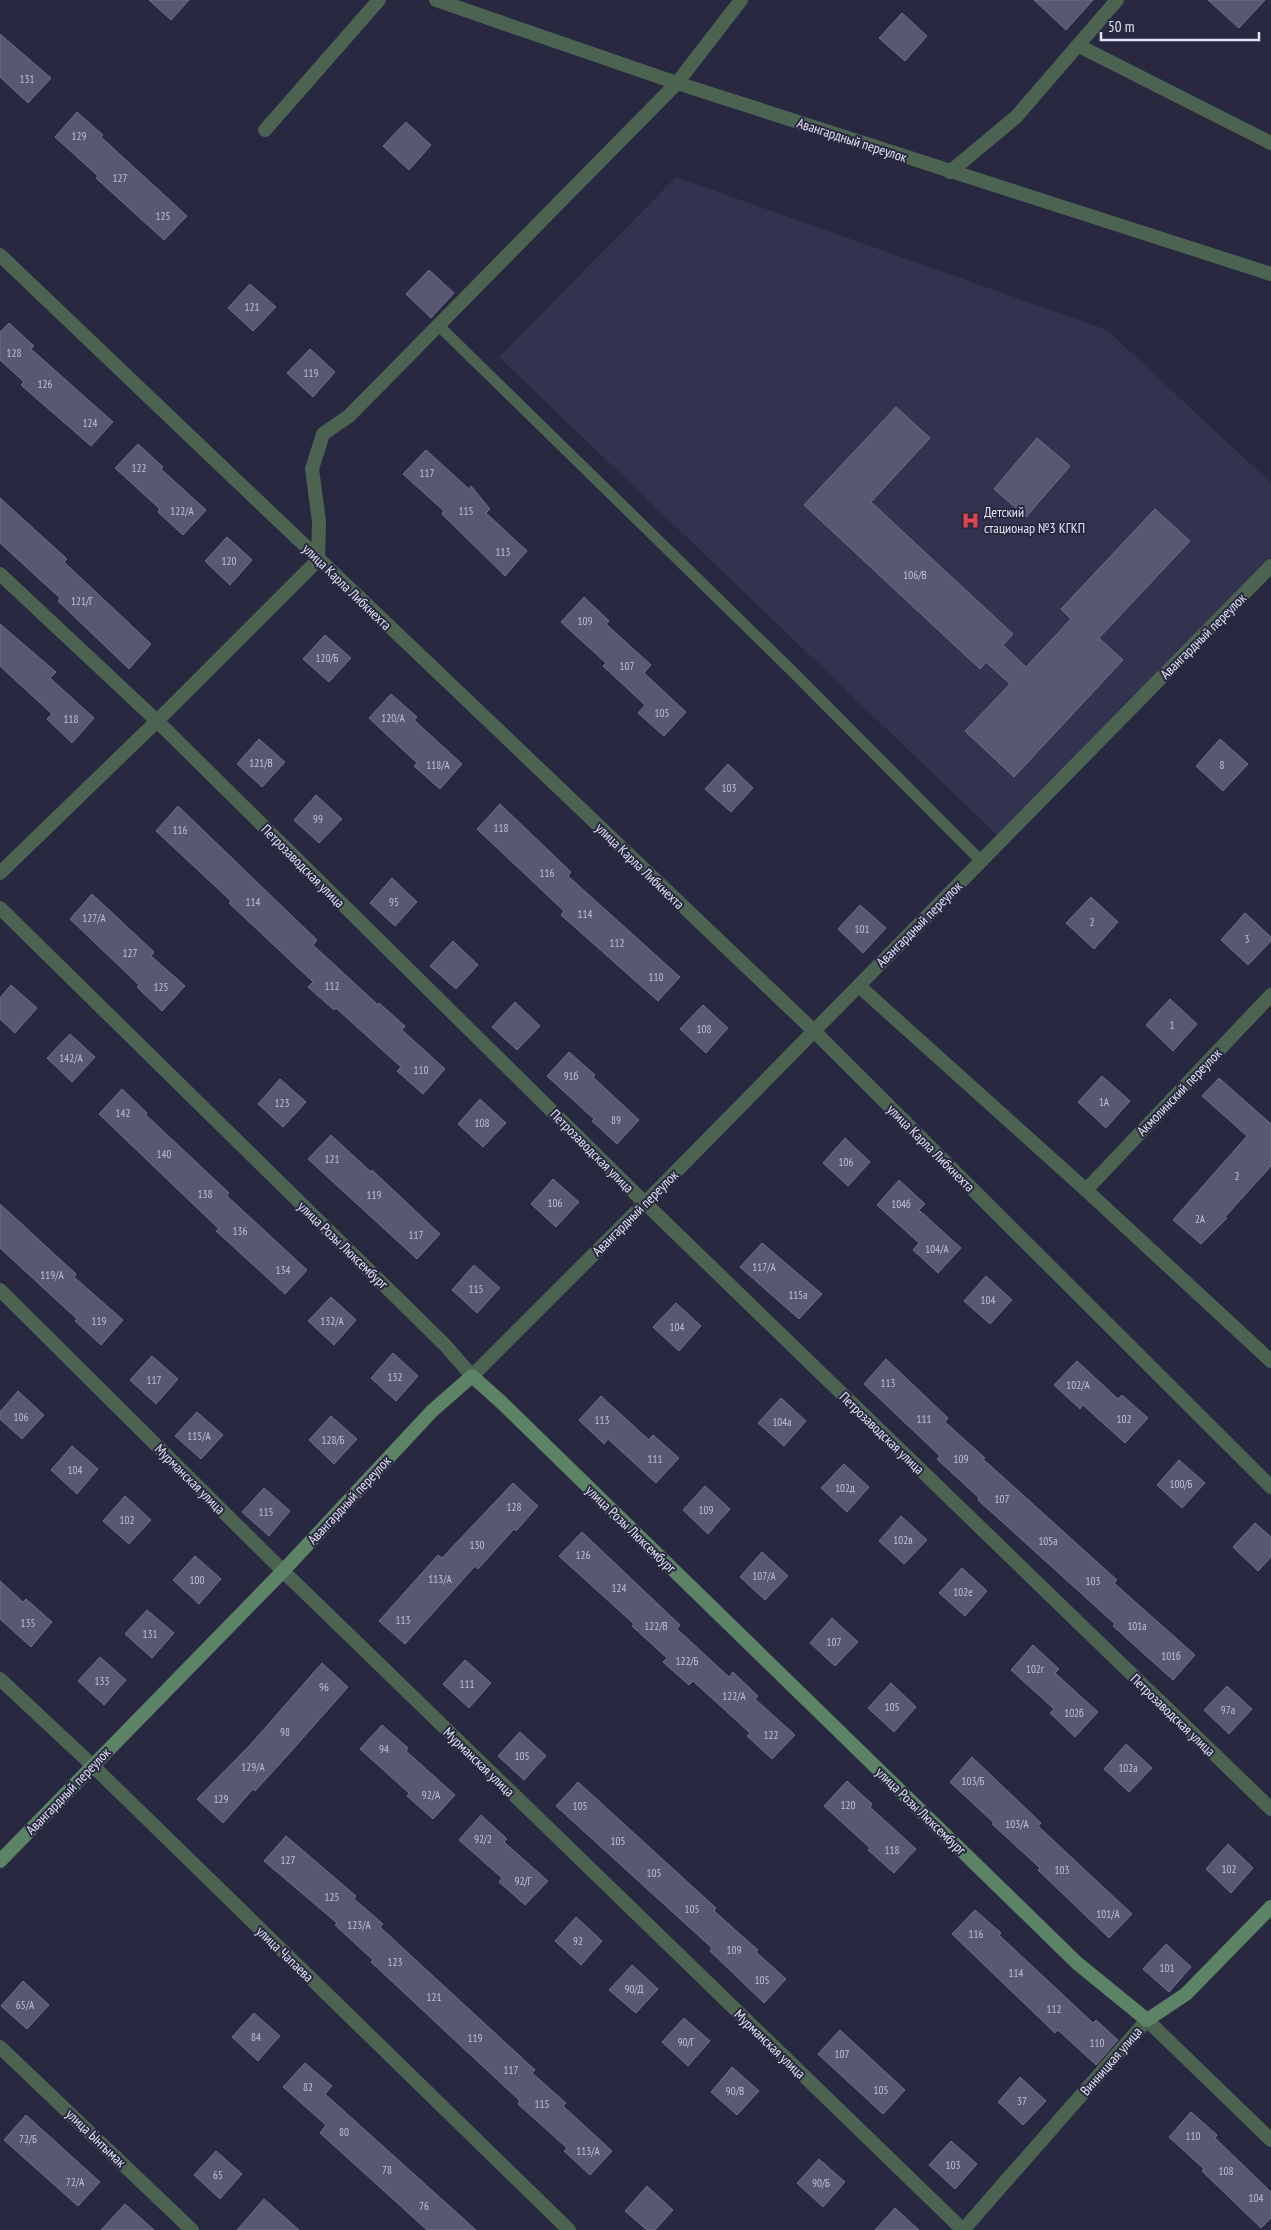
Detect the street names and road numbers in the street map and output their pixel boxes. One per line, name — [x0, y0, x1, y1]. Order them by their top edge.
street label: Авангардный переулок — [795, 114, 910, 166]
street label: улица Карла Либкнехта — [299, 540, 395, 634]
street label: Авангардный переулок — [1156, 589, 1250, 683]
street label: улица Карла Либкнехта — [592, 819, 688, 913]
street label: Петрозаводская улица — [257, 820, 349, 912]
street label: Авангардный переулок — [872, 877, 966, 971]
street label: Акмолинский переулок — [1133, 1044, 1226, 1140]
street label: улица Карла Либкнехта — [883, 1100, 979, 1196]
street label: Петрозаводская улица — [546, 1105, 638, 1197]
street label: Авангардный переулок — [588, 1166, 682, 1260]
street label: улица Розы Люксембург — [294, 1197, 393, 1293]
street label: Петрозаводская улица — [836, 1388, 928, 1478]
street label: Мурманская улица — [151, 1440, 229, 1518]
street label: Авангардный переулок — [303, 1452, 395, 1548]
street label: улица Розы Люксембург — [582, 1481, 681, 1577]
street label: Петрозаводская улица — [1127, 1670, 1219, 1760]
street label: Мурманская улица — [440, 1723, 518, 1801]
street label: Авангардный переулок — [22, 1743, 115, 1838]
street label: улица Розы Люксембург — [872, 1763, 971, 1859]
street label: улица Чапаева — [253, 1922, 317, 1986]
street label: Мурманская улица — [731, 2005, 809, 2083]
street label: Винницкая улица — [1076, 2023, 1146, 2099]
street label: улица Ынтымак — [62, 2105, 130, 2172]

